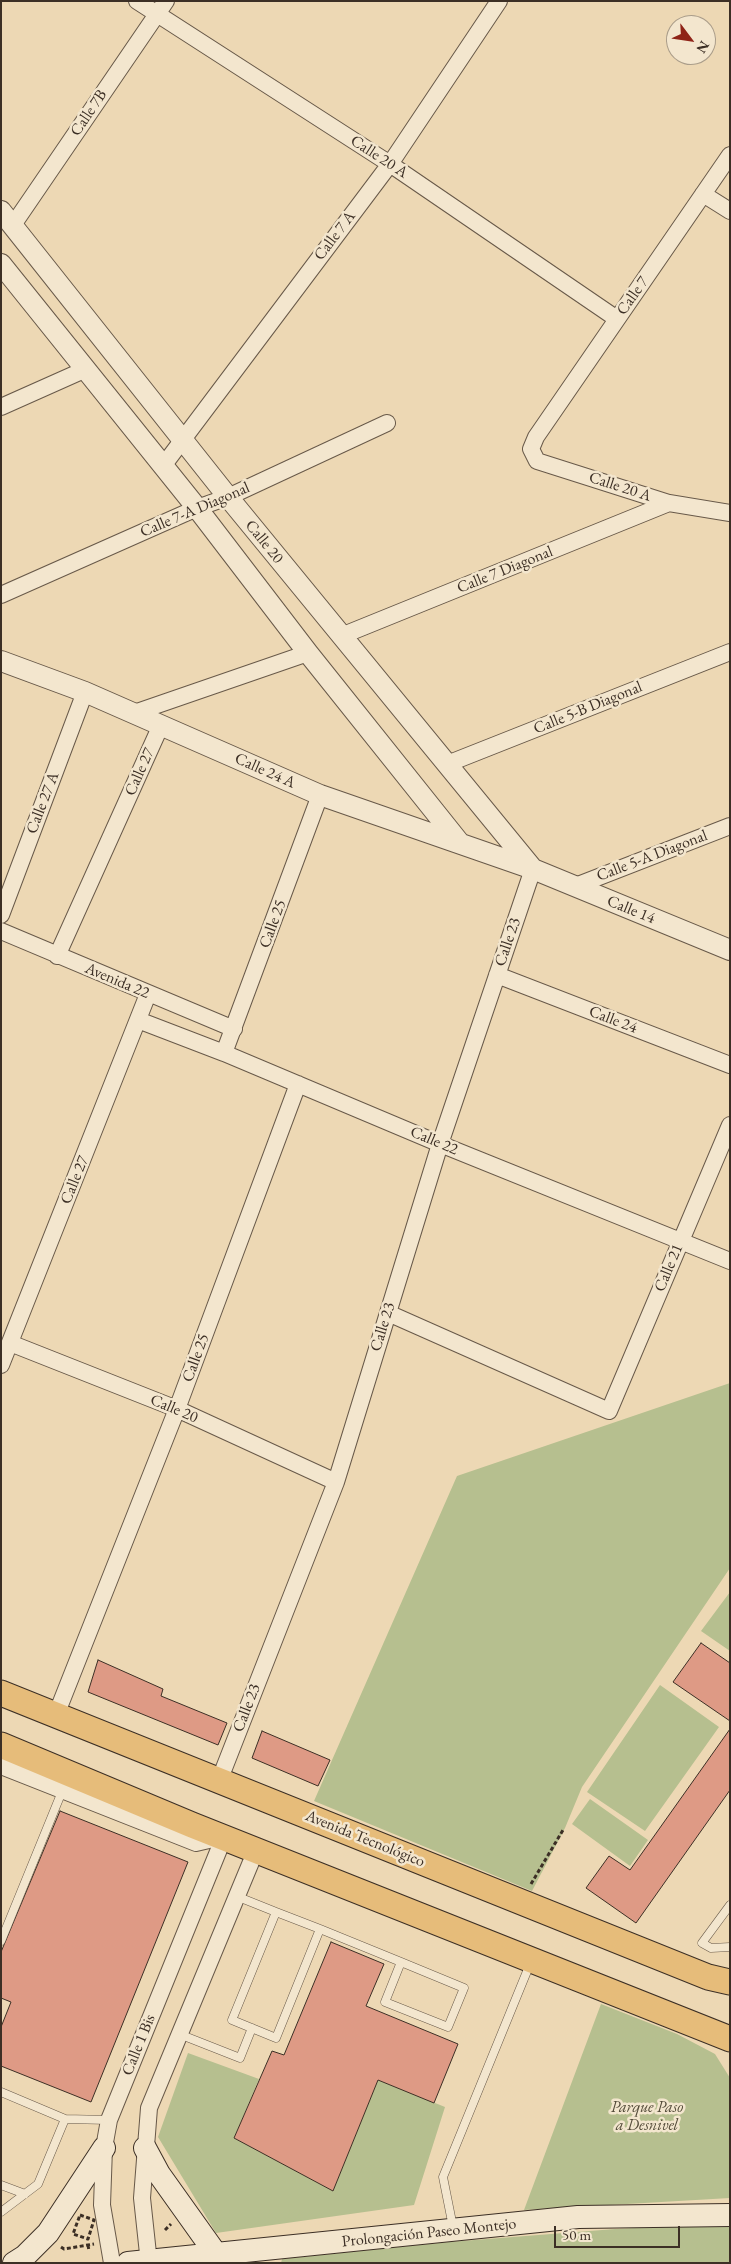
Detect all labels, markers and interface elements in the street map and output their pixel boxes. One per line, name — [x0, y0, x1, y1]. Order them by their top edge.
north arrow — [666, 15, 716, 65]
text: N — [692, 38, 714, 57]
street label: Calle 7B — [67, 86, 111, 140]
street label: Calle 20 A — [347, 131, 411, 183]
street label: Calle 7 A — [310, 208, 360, 264]
street label: Calle 7 — [613, 273, 653, 319]
street label: Calle 20 A — [586, 468, 654, 506]
street label: Calle 7-A Diagonal — [137, 478, 253, 542]
street label: Calle 20 — [241, 516, 287, 568]
street label: Calle 7 Diagonal — [454, 542, 556, 598]
street label: Calle 5-B Diagonal — [531, 677, 645, 739]
street label: Calle 27 — [121, 745, 159, 799]
street label: Calle 24 A — [232, 749, 298, 793]
street label: Calle 27 A — [22, 769, 64, 837]
street label: Calle 5-A Diagonal — [594, 826, 710, 886]
street label: Calle 14 — [604, 892, 658, 928]
street label: Calle 25 — [255, 897, 291, 951]
street label: Calle 23 — [491, 915, 525, 969]
street label: Avenida 22 — [82, 959, 152, 1003]
street label: Calle 24 — [586, 1002, 640, 1038]
street label: Calle 22 — [407, 1122, 461, 1160]
street label: Calle 27 — [57, 1153, 93, 1207]
street label: Calle 21 — [650, 1241, 688, 1295]
street label: Calle 23 — [366, 1300, 400, 1354]
street label: Calle 25 — [178, 1331, 214, 1385]
street label: Calle 20 — [147, 1390, 201, 1428]
street label: Calle 23 — [229, 1681, 265, 1735]
street label: Avenida Tecnológico — [302, 1806, 428, 1872]
street label: Calle 1 Bis — [118, 2012, 160, 2078]
park label: Parque Paso a Desnivel — [611, 2098, 683, 2136]
street label: Prolongación Paseo Montejo — [341, 2214, 517, 2252]
scale bar — [556, 2216, 682, 2248]
text: 50 m — [562, 2225, 591, 2244]

